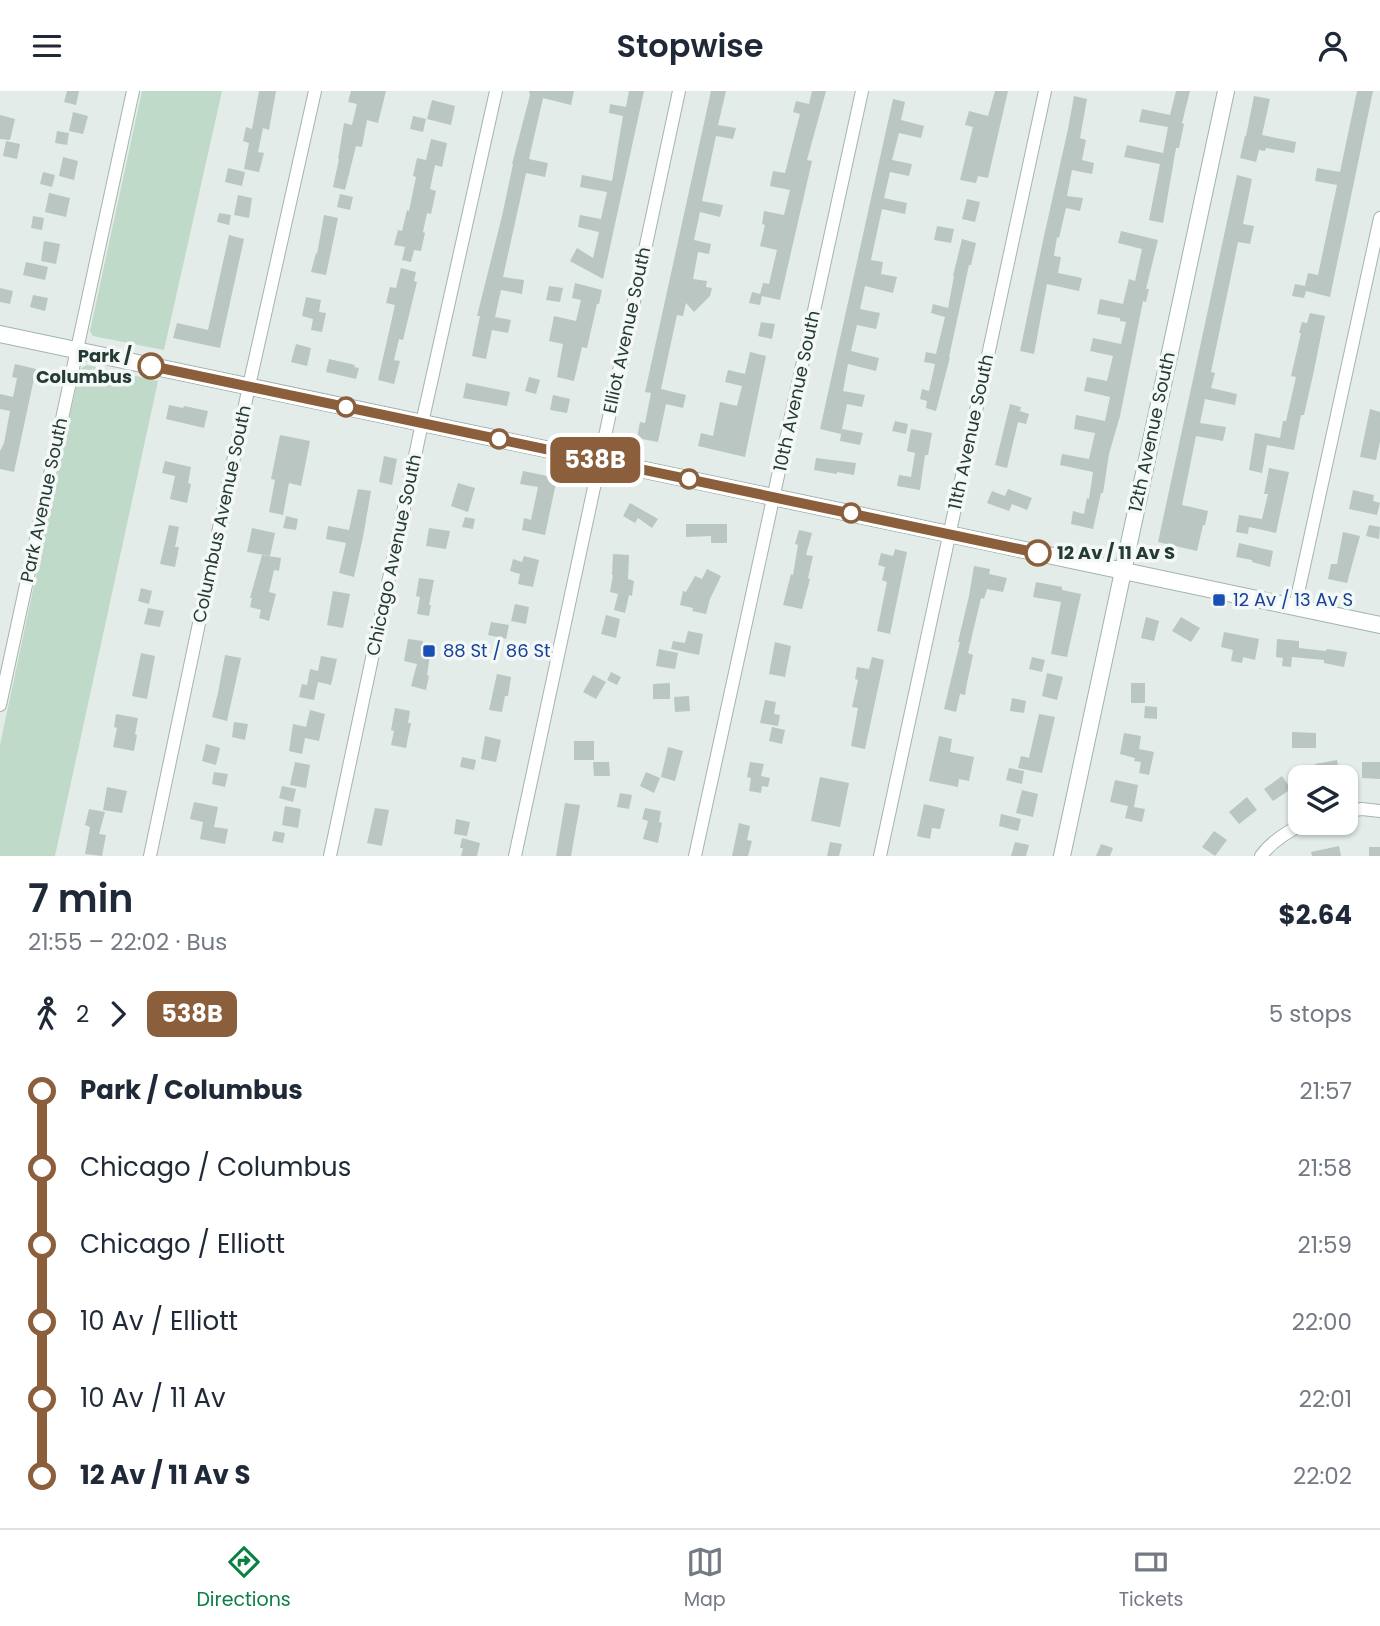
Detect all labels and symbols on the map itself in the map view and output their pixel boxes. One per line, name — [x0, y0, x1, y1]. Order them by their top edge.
street label: Elliot Avenue South — [597, 244, 656, 415]
street label: 10th Avenue South — [767, 308, 826, 474]
place label: Park / Columbus — [36, 343, 132, 389]
street label: 12th Avenue South — [1122, 350, 1181, 514]
street label: 11th Avenue South — [942, 352, 999, 512]
marker: Park / Columbus — [138, 353, 164, 379]
unlabelled marker — [336, 397, 356, 417]
street label: Columbus Avenue South — [186, 403, 257, 625]
street label: Park Avenue South — [14, 415, 73, 584]
unlabelled marker — [489, 429, 509, 449]
line badge: 538B — [546, 437, 644, 483]
street label: Chicago Avenue South — [360, 452, 427, 658]
unlabelled marker — [679, 469, 699, 489]
unlabelled marker — [841, 503, 861, 523]
marker: 12 Av / 11 Av S — [1025, 540, 1051, 566]
place label: 12 Av / 11 Av S — [1057, 540, 1175, 565]
place label: 12 Av / 13 Av S — [1233, 587, 1353, 612]
marker: 12 Av / 13 Av S — [1211, 592, 1227, 608]
place label: 88 St / 86 St — [443, 638, 551, 663]
marker: 88 St / 86 St — [421, 643, 437, 659]

